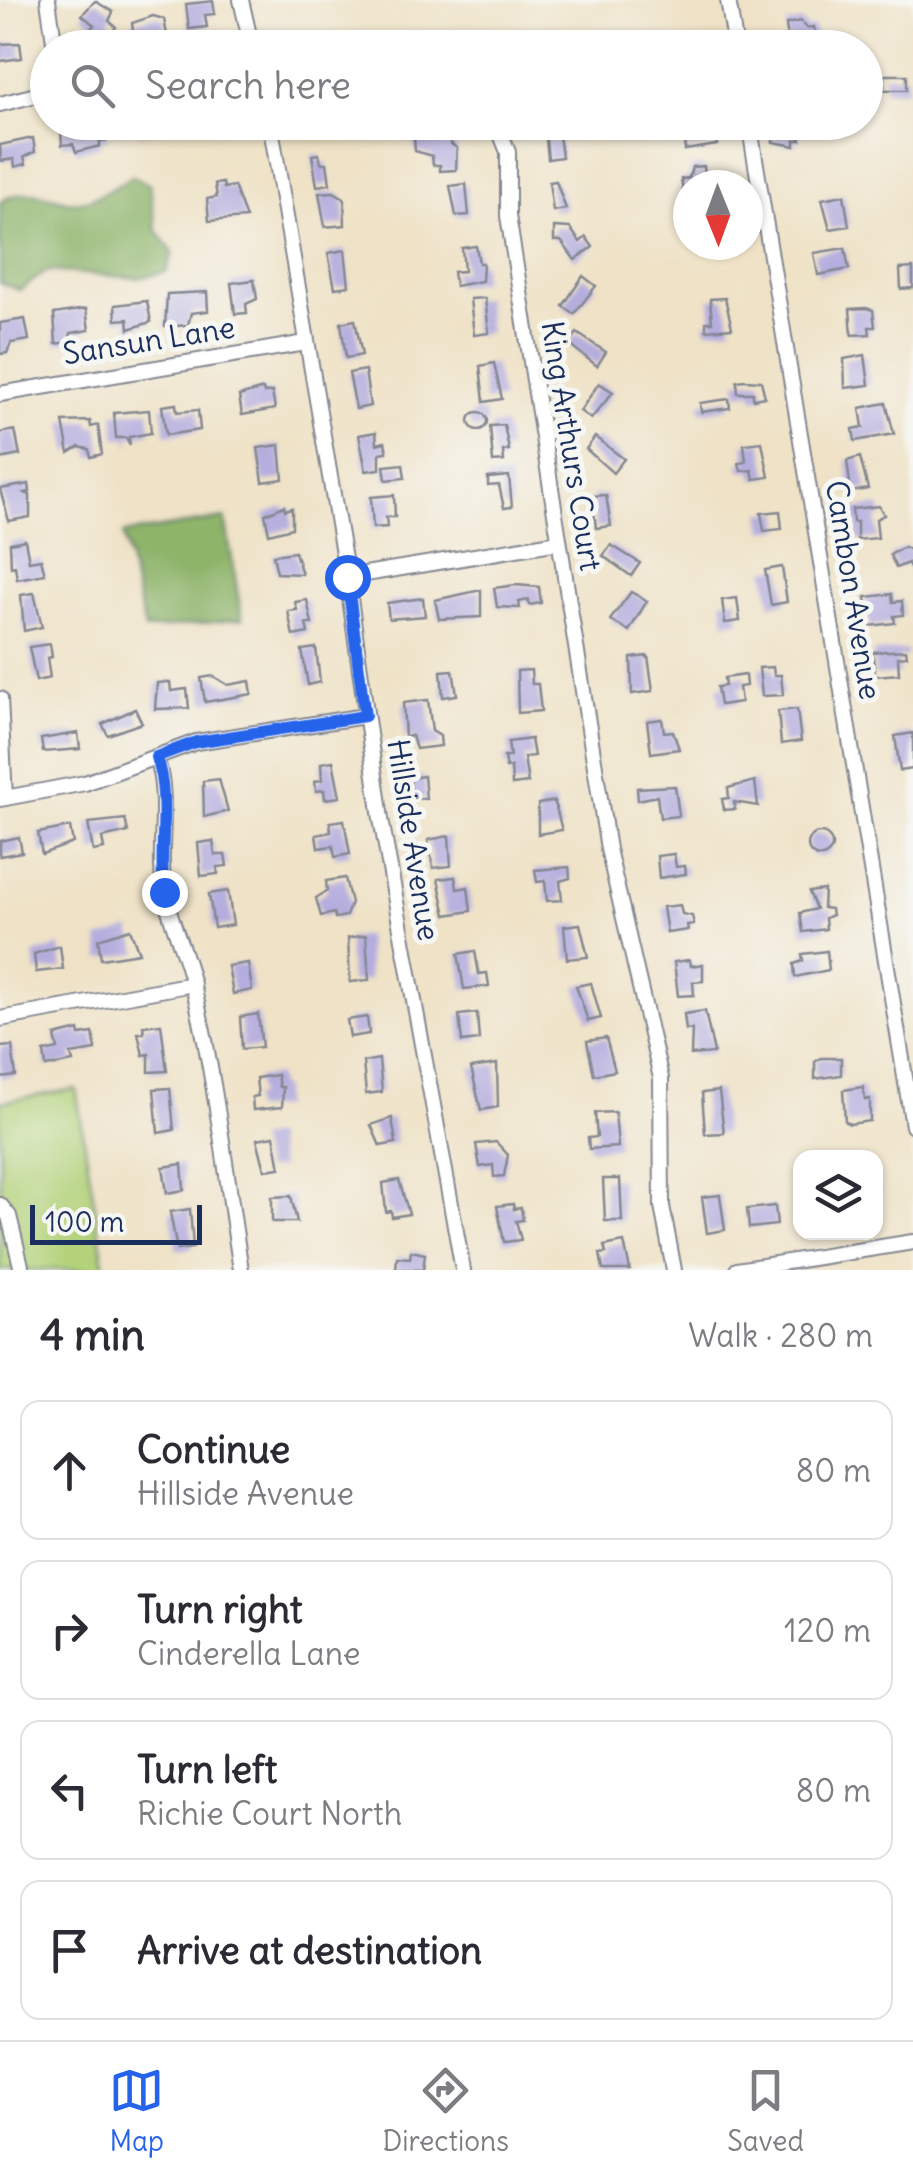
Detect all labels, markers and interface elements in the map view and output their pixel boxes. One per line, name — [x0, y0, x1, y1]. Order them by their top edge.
search box — [30, 30, 883, 140]
icon: search — [65, 58, 120, 113]
text: Search here — [145, 62, 351, 109]
north arrow — [673, 170, 763, 260]
street label: Sansun Lane — [60, 308, 238, 372]
street label: King Arthurs Court — [534, 318, 610, 573]
street label: Cambon Avenue — [818, 478, 890, 702]
route start — [325, 555, 371, 601]
street label: Hillside Avenue — [379, 736, 449, 943]
route end — [142, 870, 188, 916]
map controls — [793, 1150, 883, 1240]
button: layers — [793, 1150, 883, 1240]
scale bar — [30, 1200, 202, 1244]
text: 100 m — [45, 1204, 124, 1240]
text: 4 min — [40, 1309, 145, 1361]
text: Walk · 280 m — [688, 1315, 873, 1356]
text: Continue — [137, 1426, 290, 1473]
icon: ahead — [42, 1443, 97, 1498]
text: 80 m — [796, 1450, 871, 1491]
text: Hillside Avenue — [137, 1473, 354, 1514]
text: Turn right — [137, 1586, 303, 1633]
icon: right — [42, 1603, 97, 1658]
text: 120 m — [784, 1610, 871, 1651]
text: Cinderella Lane — [137, 1633, 360, 1674]
text: Turn left — [137, 1746, 277, 1793]
icon: left — [42, 1763, 97, 1818]
text: 80 m — [796, 1770, 871, 1811]
text: Richie Court North — [137, 1793, 402, 1834]
icon: arrive — [42, 1923, 97, 1978]
text: Arrive at destination — [137, 1927, 482, 1974]
tab: Map — [109, 2063, 164, 2159]
tab: Directions — [382, 2063, 509, 2159]
tab: Saved — [727, 2063, 804, 2159]

